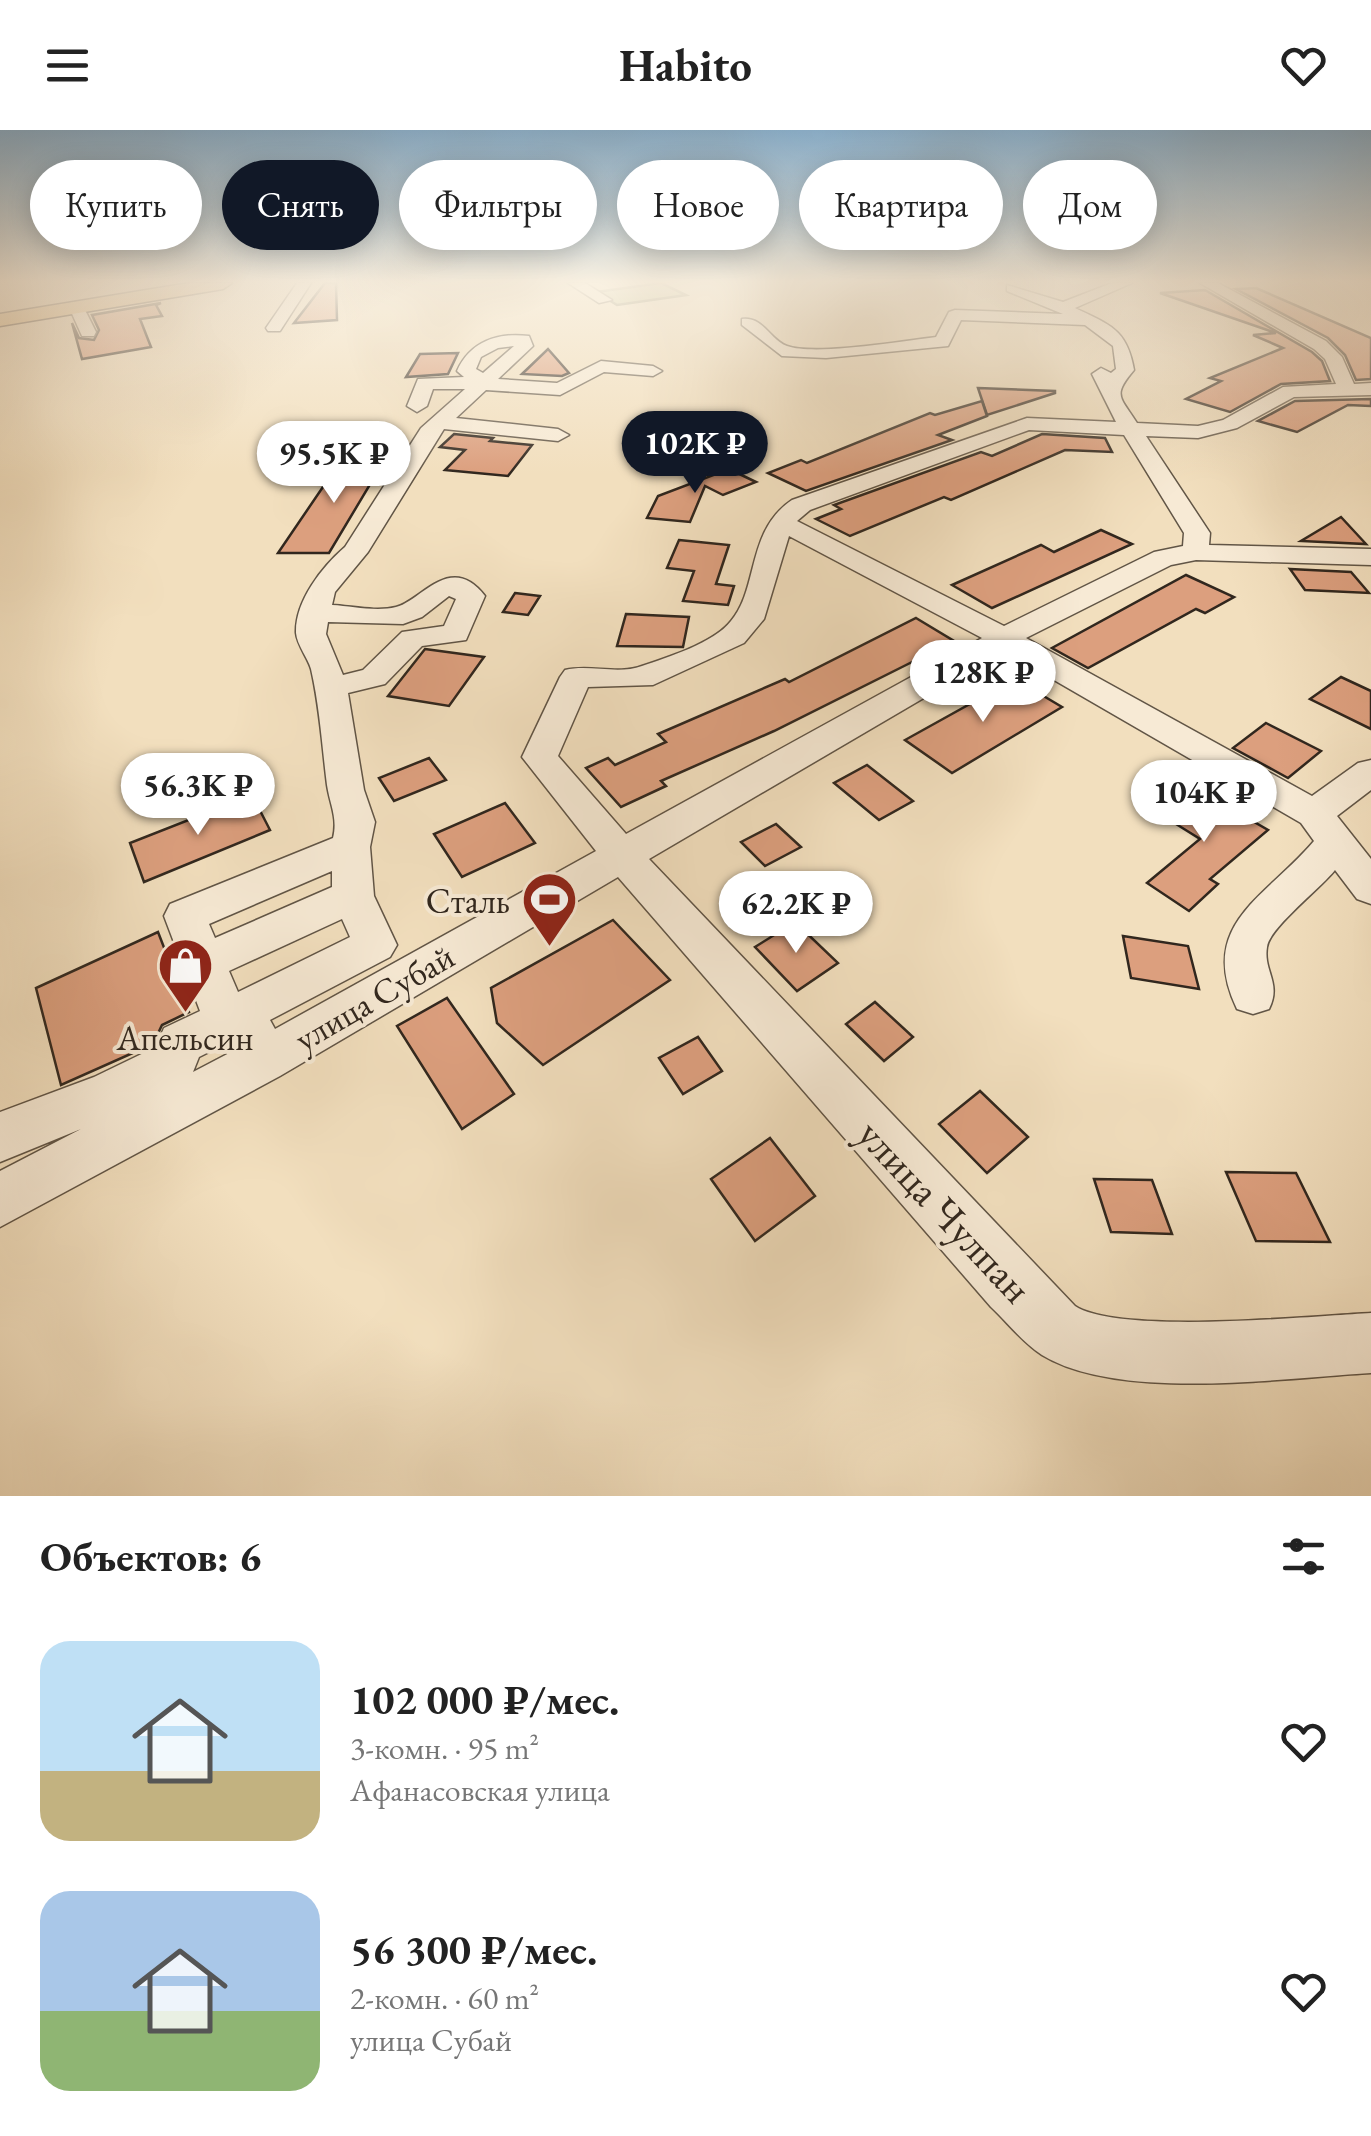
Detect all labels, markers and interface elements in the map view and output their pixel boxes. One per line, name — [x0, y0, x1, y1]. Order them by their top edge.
text: Habito — [619, 36, 752, 94]
icon: menu — [40, 38, 95, 93]
icon: heart — [1276, 38, 1331, 93]
chip: Купить — [30, 160, 202, 250]
chip: Снять — [222, 160, 379, 250]
chip: Фильтры — [399, 160, 597, 250]
chip: Новое — [617, 160, 779, 250]
chip: Квартира — [799, 160, 1003, 250]
chip: Дом — [1023, 160, 1157, 250]
pin: 102K ₽ — [614, 411, 776, 496]
pin: 95.5K ₽ — [242, 421, 426, 506]
text: 102K ₽ — [644, 422, 746, 464]
text: 95.5K ₽ — [279, 432, 389, 474]
pin: 128K ₽ — [902, 640, 1064, 725]
text: 128K ₽ — [932, 651, 1034, 693]
pin: 56.3K ₽ — [106, 753, 290, 838]
pin: 104K ₽ — [1123, 760, 1285, 845]
text: 56.3K ₽ — [143, 764, 253, 806]
text: 104K ₽ — [1153, 771, 1255, 813]
sports icon: Сталь — [519, 870, 579, 949]
pin: 62.2K ₽ — [704, 871, 888, 956]
place label: Сталь — [426, 878, 510, 923]
text: 62.2K ₽ — [741, 882, 851, 924]
street label: улица Субай — [286, 933, 462, 1062]
shop icon: Апельсин — [155, 936, 215, 1015]
place label: Апельсин — [116, 1015, 253, 1060]
street label: улица Чулпан — [846, 1107, 1044, 1315]
text: Объектов: 6 — [40, 1529, 261, 1584]
icon: filters — [1276, 1529, 1331, 1584]
text: 102 000 ₽/мес. — [350, 1672, 619, 1727]
icon: home — [120, 1681, 240, 1801]
icon: heart — [1276, 1714, 1331, 1769]
text: 3-комн. · 95 m² — [350, 1727, 539, 1769]
text: Афанасовская улица — [350, 1769, 610, 1811]
text: 56 300 ₽/мес. — [350, 1922, 597, 1977]
icon: home — [120, 1931, 240, 2051]
icon: heart — [1276, 1964, 1331, 2019]
text: 2-комн. · 60 m² — [350, 1977, 539, 2019]
text: улица Субай — [350, 2019, 512, 2061]

